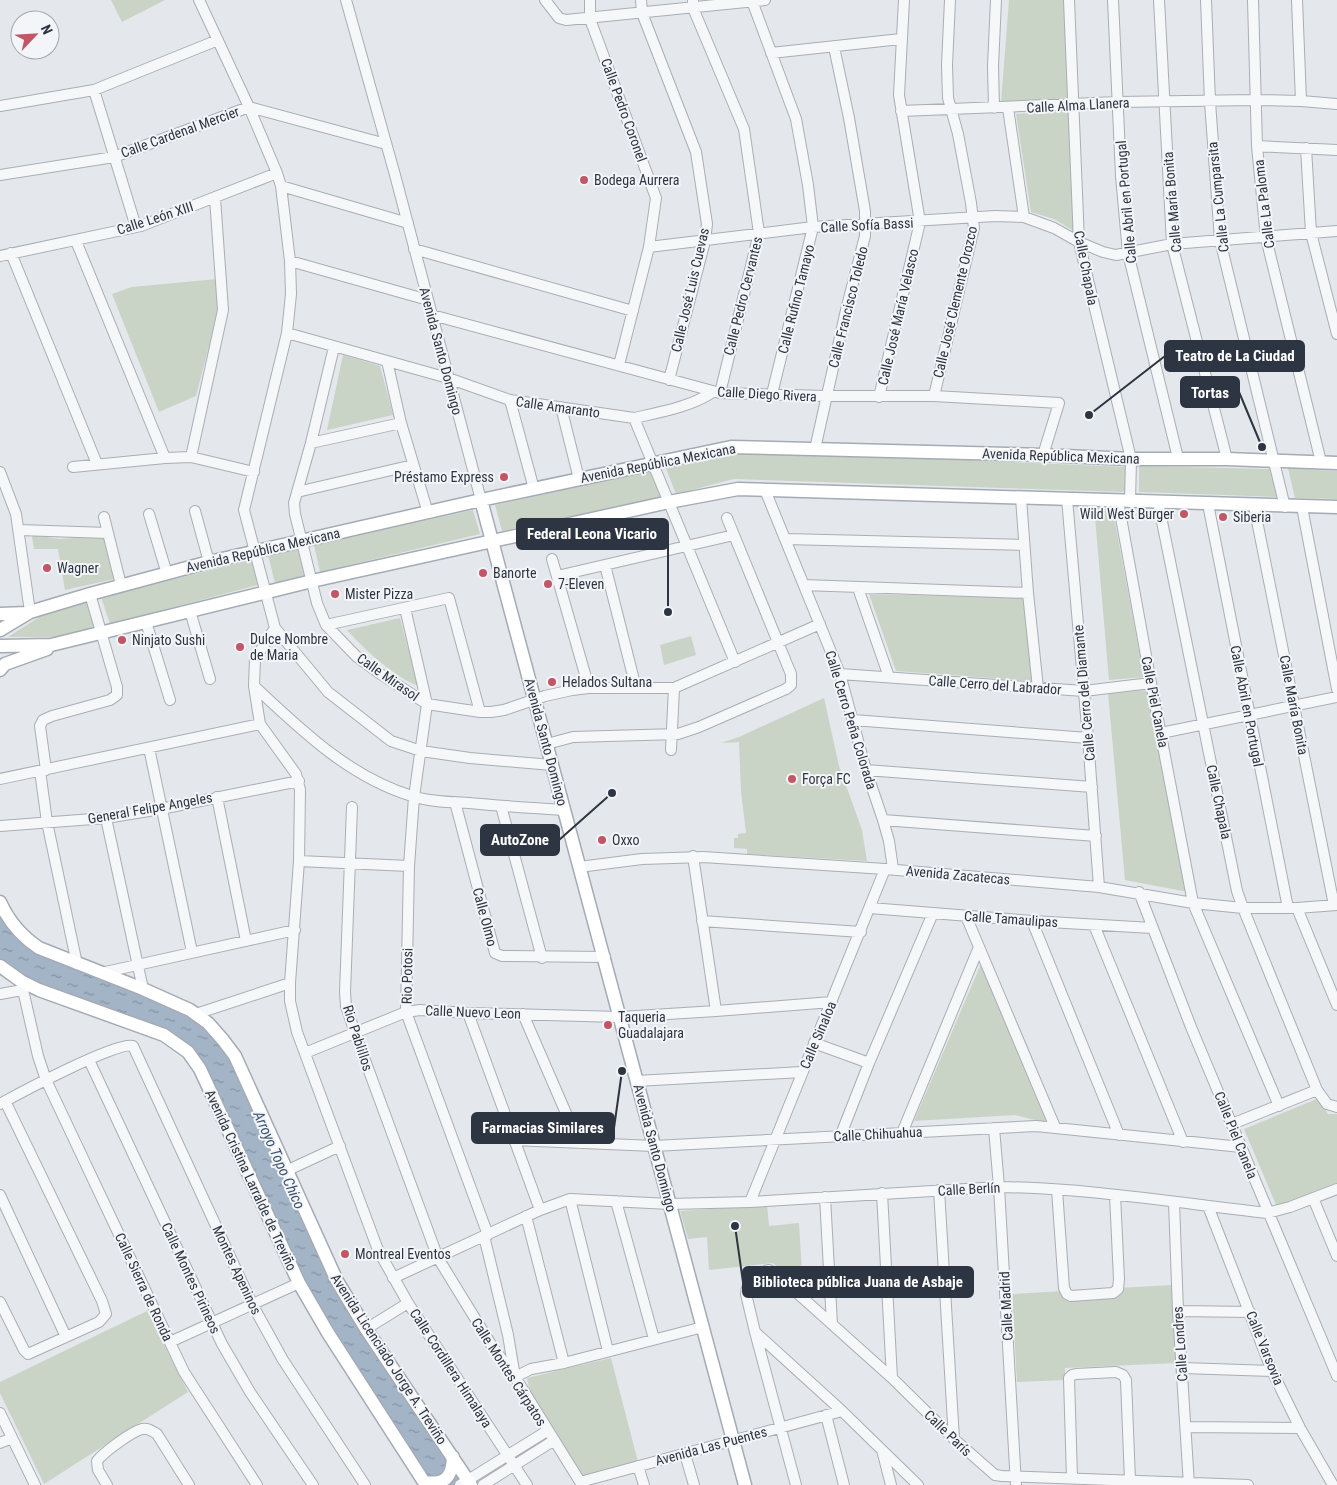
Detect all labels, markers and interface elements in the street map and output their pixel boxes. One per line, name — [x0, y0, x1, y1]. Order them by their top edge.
north arrow — [10, 10, 60, 60]
text: N — [38, 22, 56, 37]
street label: Calle Pedro Coronel — [598, 56, 650, 164]
street label: Calle Alma Llanera — [1026, 94, 1130, 116]
street label: Calle Cardenal Mercier — [119, 103, 241, 161]
street label: Calle Abril en Portugal — [1113, 140, 1139, 264]
street label: Calle La Cumparsita — [1204, 141, 1232, 253]
street label: Calle María Bonita — [1160, 151, 1184, 253]
street label: Calle La Paloma — [1251, 159, 1277, 249]
place label: Bodega Aurrera — [594, 172, 679, 188]
marker: Bodega Aurrera — [578, 174, 590, 186]
street label: Calle León XIII — [115, 198, 195, 238]
street label: Calle Sofía Bassi — [820, 215, 914, 235]
street label: Calle José Clemente Orozco — [930, 225, 980, 379]
street label: Calle José Luis Cuevas — [668, 226, 712, 354]
street label: Calle Chapala — [1071, 229, 1101, 307]
street label: Calle Pedro Cervantes — [721, 235, 765, 357]
street label: Calle Rufino Tamayo — [775, 243, 817, 355]
street label: Calle Francisco Toledo — [825, 245, 871, 369]
street label: Calle José María Velasco — [875, 247, 921, 387]
street label: Avenida Santo Domingo — [416, 285, 466, 417]
callout: Teatro de La Ciudad — [1165, 341, 1304, 371]
text: Teatro de La Ciudad — [1175, 347, 1295, 365]
callout: Tortas — [1181, 377, 1239, 407]
street label: Calle Diego Rivera — [717, 383, 817, 405]
text: Tortas — [1191, 384, 1229, 402]
street label: Calle Amaranto — [515, 393, 601, 421]
street label: Avenida República Mexicana — [579, 440, 737, 486]
street label: Avenida República Mexicana — [982, 445, 1140, 467]
place label: Préstamo Express — [394, 469, 494, 485]
marker: Préstamo Express — [498, 471, 510, 483]
place label: Wild West Burger — [1080, 506, 1174, 522]
marker: Wild West Burger — [1178, 508, 1190, 520]
place label: Siberia — [1233, 509, 1271, 525]
marker: Siberia — [1217, 511, 1229, 523]
callout: Federal Leona Vicario — [517, 519, 668, 549]
street label: Avenida República Mexicana — [184, 524, 342, 576]
text: Federal Leona Vicario — [527, 525, 657, 543]
place label: Wagner — [57, 560, 99, 576]
marker: Wagner — [41, 562, 53, 574]
place label: Banorte — [493, 565, 537, 581]
marker: Banorte — [477, 567, 489, 579]
place label: 7-Eleven — [558, 576, 604, 592]
marker: 7-Eleven — [542, 578, 554, 590]
place label: Mister Pizza — [345, 586, 413, 602]
marker: Mister Pizza — [329, 588, 341, 600]
street label: Calle Cerro del Diamante — [1070, 624, 1098, 762]
place label: Dulce Nombre de Maria — [250, 631, 328, 663]
place label: Ninjato Sushi — [132, 632, 205, 648]
marker: Ninjato Sushi — [116, 634, 128, 646]
marker: Dulce Nombre de Maria — [234, 641, 246, 653]
street label: Calle Abril en Portugal — [1227, 644, 1267, 768]
street label: Calle Cerro Peña Colorada — [822, 649, 880, 791]
street label: Calle Mirasol — [354, 650, 422, 704]
street label: Calle María Bonita — [1276, 654, 1312, 756]
street label: Calle Piel Canela — [1138, 655, 1172, 749]
street label: Calle Cerro del Labrador — [928, 672, 1062, 698]
place label: Helados Sultana — [562, 674, 652, 690]
street label: Avenida Santo Domingo — [521, 676, 571, 808]
marker: Helados Sultana — [546, 676, 558, 688]
street label: Calle Chapala — [1203, 763, 1235, 841]
place label: Força FC — [802, 771, 851, 787]
marker: Força FC — [786, 773, 798, 785]
street label: General Felipe Angeles — [87, 789, 213, 827]
callout: AutoZone — [481, 825, 559, 855]
text: AutoZone — [491, 831, 549, 849]
place label: Oxxo — [612, 832, 640, 848]
marker: Oxxo — [596, 834, 608, 846]
street label: Avenida Zacatecas — [905, 862, 1011, 888]
street label: Calle Olmo — [470, 886, 500, 948]
street label: Calle Tamaulipas — [963, 908, 1059, 930]
street label: Rio Potosi — [399, 948, 415, 1004]
street label: Calle Sinaloa — [797, 999, 839, 1071]
street label: Calle Nuevo Leon — [425, 1002, 521, 1022]
street label: Rio Pablillos — [340, 1003, 376, 1073]
place label: Taqueria Guadalajara — [618, 1009, 684, 1041]
marker: Taqueria Guadalajara — [602, 1019, 614, 1031]
street label: Avenida Santo Domingo — [630, 1082, 680, 1214]
street label: Avenida Cristina Larralde de Treviño — [202, 1087, 300, 1273]
street label: Calle Piel Canela — [1211, 1089, 1261, 1181]
water label: Arroyo Topo Chico — [249, 1107, 309, 1212]
callout: Farmacias Similares — [472, 1113, 614, 1143]
text: Farmacias Similares — [482, 1119, 604, 1137]
street label: Calle Chihuahua — [833, 1124, 923, 1144]
street label: Calle Berlín — [937, 1179, 1001, 1199]
street label: Calle Montes Pirineos — [158, 1220, 224, 1336]
street label: Montes Apeninos — [209, 1223, 265, 1317]
street label: Calle Sierra de Ronda — [112, 1230, 176, 1344]
place label: Montreal Eventos — [355, 1246, 451, 1262]
marker: Montreal Eventos — [339, 1248, 351, 1260]
callout: Biblioteca pública Juana de Asbaje — [743, 1267, 973, 1297]
street label: Avenida Licenciado Jorge A. Treviño — [328, 1271, 450, 1447]
street label: Calle Madrid — [996, 1271, 1016, 1341]
text: Biblioteca pública Juana de Asbaje — [753, 1273, 963, 1291]
street label: Calle Cordillera Himalaya — [407, 1306, 495, 1430]
street label: Calle Londres — [1169, 1306, 1191, 1382]
street label: Calle Varsovia — [1243, 1309, 1287, 1387]
street label: Calle Montes Cárpatos — [468, 1315, 550, 1429]
street label: Calle París — [921, 1407, 975, 1459]
street label: Avenida Las Puentes — [653, 1423, 769, 1469]

